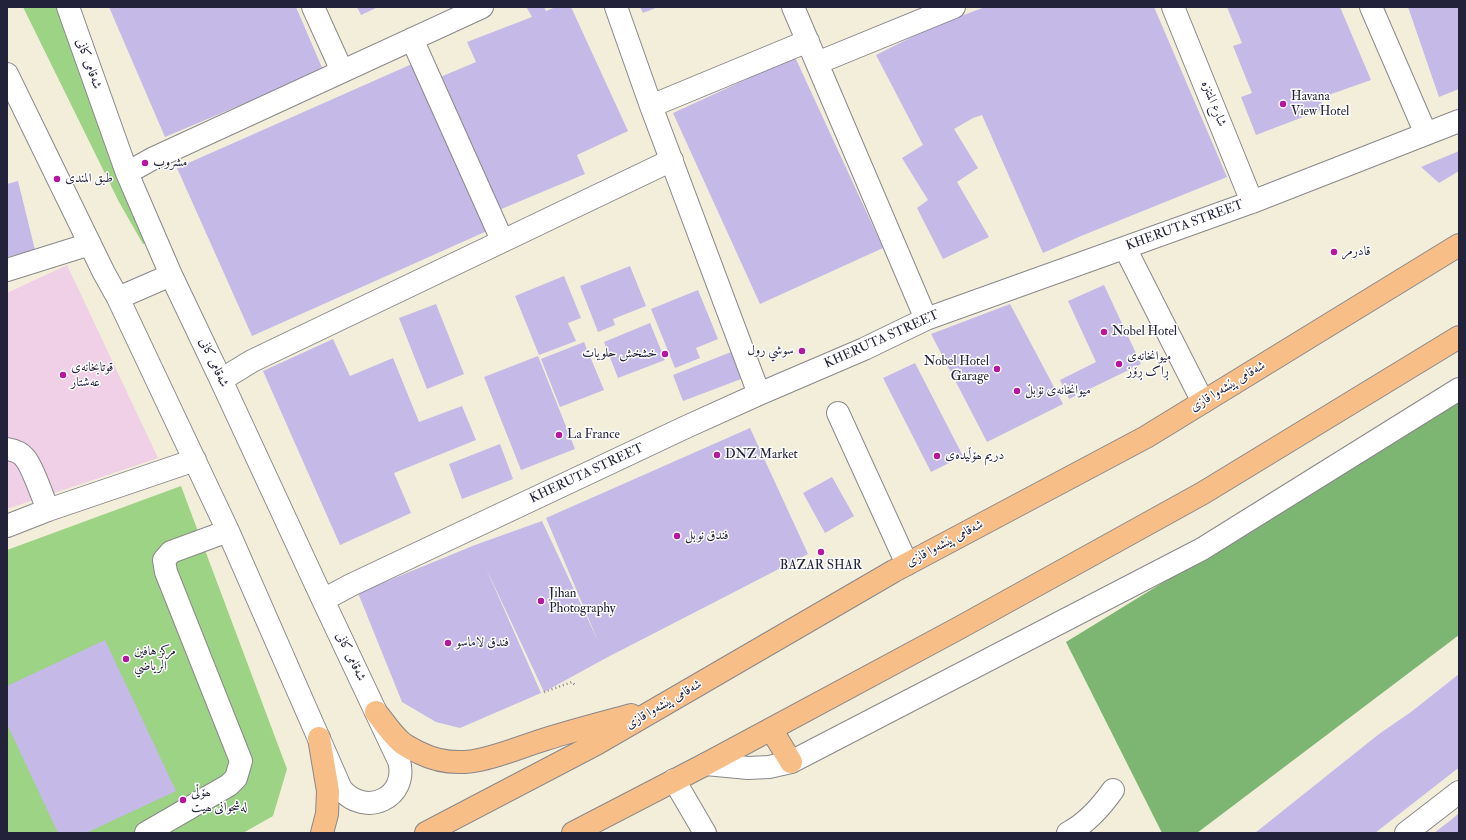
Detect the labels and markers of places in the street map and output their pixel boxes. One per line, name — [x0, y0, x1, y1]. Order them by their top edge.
place label: Havana View Hotel — [1291, 89, 1349, 120]
marker: Havana View Hotel — [1278, 99, 1288, 109]
place label: مشروب — [153, 155, 187, 171]
marker: مشروب — [140, 158, 150, 168]
place label: طبق المندى — [65, 171, 113, 187]
marker: طبق المندى — [52, 174, 62, 184]
place label: قادرمر — [1342, 244, 1370, 260]
marker: قادرمر — [1329, 247, 1339, 257]
place label: Nobel Hotel — [1112, 324, 1177, 340]
marker: Nobel Hotel — [1099, 327, 1109, 337]
place label: سوشي رول — [747, 343, 794, 359]
place label: خشخش حلويات — [582, 346, 657, 362]
marker: سوشي رول — [797, 346, 807, 356]
marker: خشخش حلويات — [660, 349, 670, 359]
place label: میوانخانەی ڕاک ڕۆز — [1127, 349, 1171, 380]
place label: Nobel Hotel Garage — [924, 354, 989, 385]
marker: میوانخانەی ڕاک ڕۆز — [1114, 359, 1124, 369]
place label: قوتابخانەی عەشتار — [71, 360, 113, 391]
marker: Nobel Hotel Garage — [992, 364, 1002, 374]
marker: قوتابخانەی عەشتار — [58, 370, 68, 380]
place label: میوانخانەی نۆبڵ — [1025, 383, 1091, 399]
marker: میوانخانەی نۆبڵ — [1012, 386, 1022, 396]
place label: La France — [567, 427, 620, 443]
marker: La France — [554, 430, 564, 440]
place label: DNZ Market — [725, 447, 798, 463]
place label: دریم ھۆڵیدەی — [945, 448, 1004, 464]
marker: DNZ Market — [712, 450, 722, 460]
marker: دریم ھۆڵیدەی — [932, 451, 942, 461]
place label: فندق نوبل — [685, 528, 729, 544]
marker: فندق نوبل — [672, 531, 682, 541]
marker: BAZAR SHAR — [816, 547, 826, 557]
place label: BAZAR SHAR — [780, 558, 862, 574]
place label: Jihan Photography — [549, 586, 616, 617]
marker: Jihan Photography — [536, 596, 546, 606]
place label: فندق لاماسو — [456, 635, 509, 651]
marker: فندق لاماسو — [443, 638, 453, 648]
place label: مركز هافين الرياضي — [134, 644, 176, 675]
marker: مركز هافين الرياضي — [121, 654, 131, 664]
place label: ھۆڵی لەشجوانی ھیت — [191, 785, 247, 816]
marker: ھۆڵی لەشجوانی ھیت — [178, 795, 188, 805]

